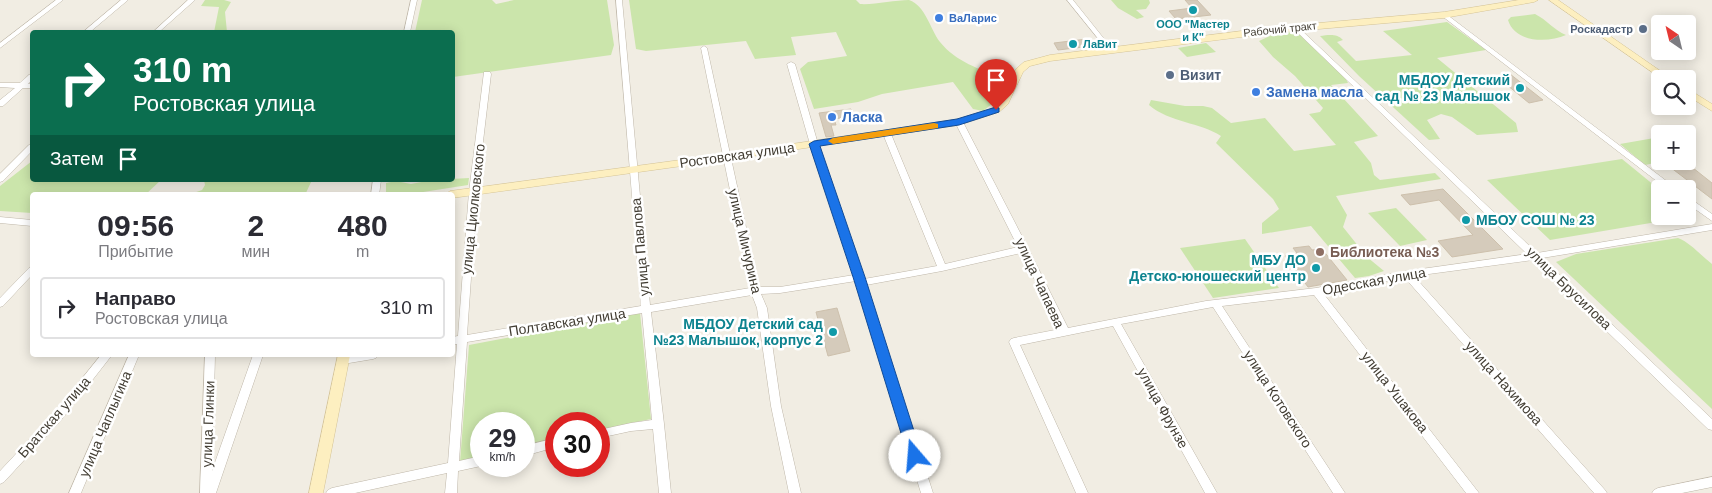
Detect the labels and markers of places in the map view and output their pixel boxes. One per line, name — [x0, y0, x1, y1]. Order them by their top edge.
marker: ООО "Мастер и К" — [1187, 4, 1199, 16]
marker: ВаЛарис — [933, 12, 945, 24]
place label: ВаЛарис — [949, 12, 997, 24]
place label: ООО "Мастер и К" — [1156, 18, 1230, 43]
place label: Роскадастр — [1570, 23, 1633, 35]
marker: Роскадастр — [1637, 23, 1649, 35]
marker: ЛаВит — [1067, 38, 1079, 50]
place label: ЛаВит — [1083, 38, 1118, 50]
pin — [975, 59, 1017, 110]
place label: Визит — [1180, 67, 1221, 83]
marker: Визит — [1164, 69, 1176, 81]
place label: МБДОУ Детский сад № 23 Малышок — [1375, 72, 1511, 104]
marker: МБДОУ Детский сад № 23 Малышок — [1514, 82, 1526, 94]
place label: Замена масла — [1266, 84, 1363, 100]
marker: Замена масла — [1250, 86, 1262, 98]
place label: Ласка — [842, 109, 883, 125]
marker: Ласка — [826, 111, 838, 123]
place label: МБОУ СОШ № 23 — [1476, 212, 1595, 228]
marker: МБОУ СОШ № 23 — [1460, 214, 1472, 226]
place label: Библиотека №3 — [1330, 244, 1440, 260]
marker: Библиотека №3 — [1314, 246, 1326, 258]
place label: МБУ ДО Детско-юношеский центр — [1129, 252, 1306, 284]
marker: МБУ ДО Детско-юношеский центр — [1310, 262, 1322, 274]
place label: МБДОУ Детский сад №23 Малышок, корпус 2 — [653, 316, 823, 348]
marker: МБДОУ Детский сад №23 Малышок, корпус 2 — [827, 326, 839, 338]

